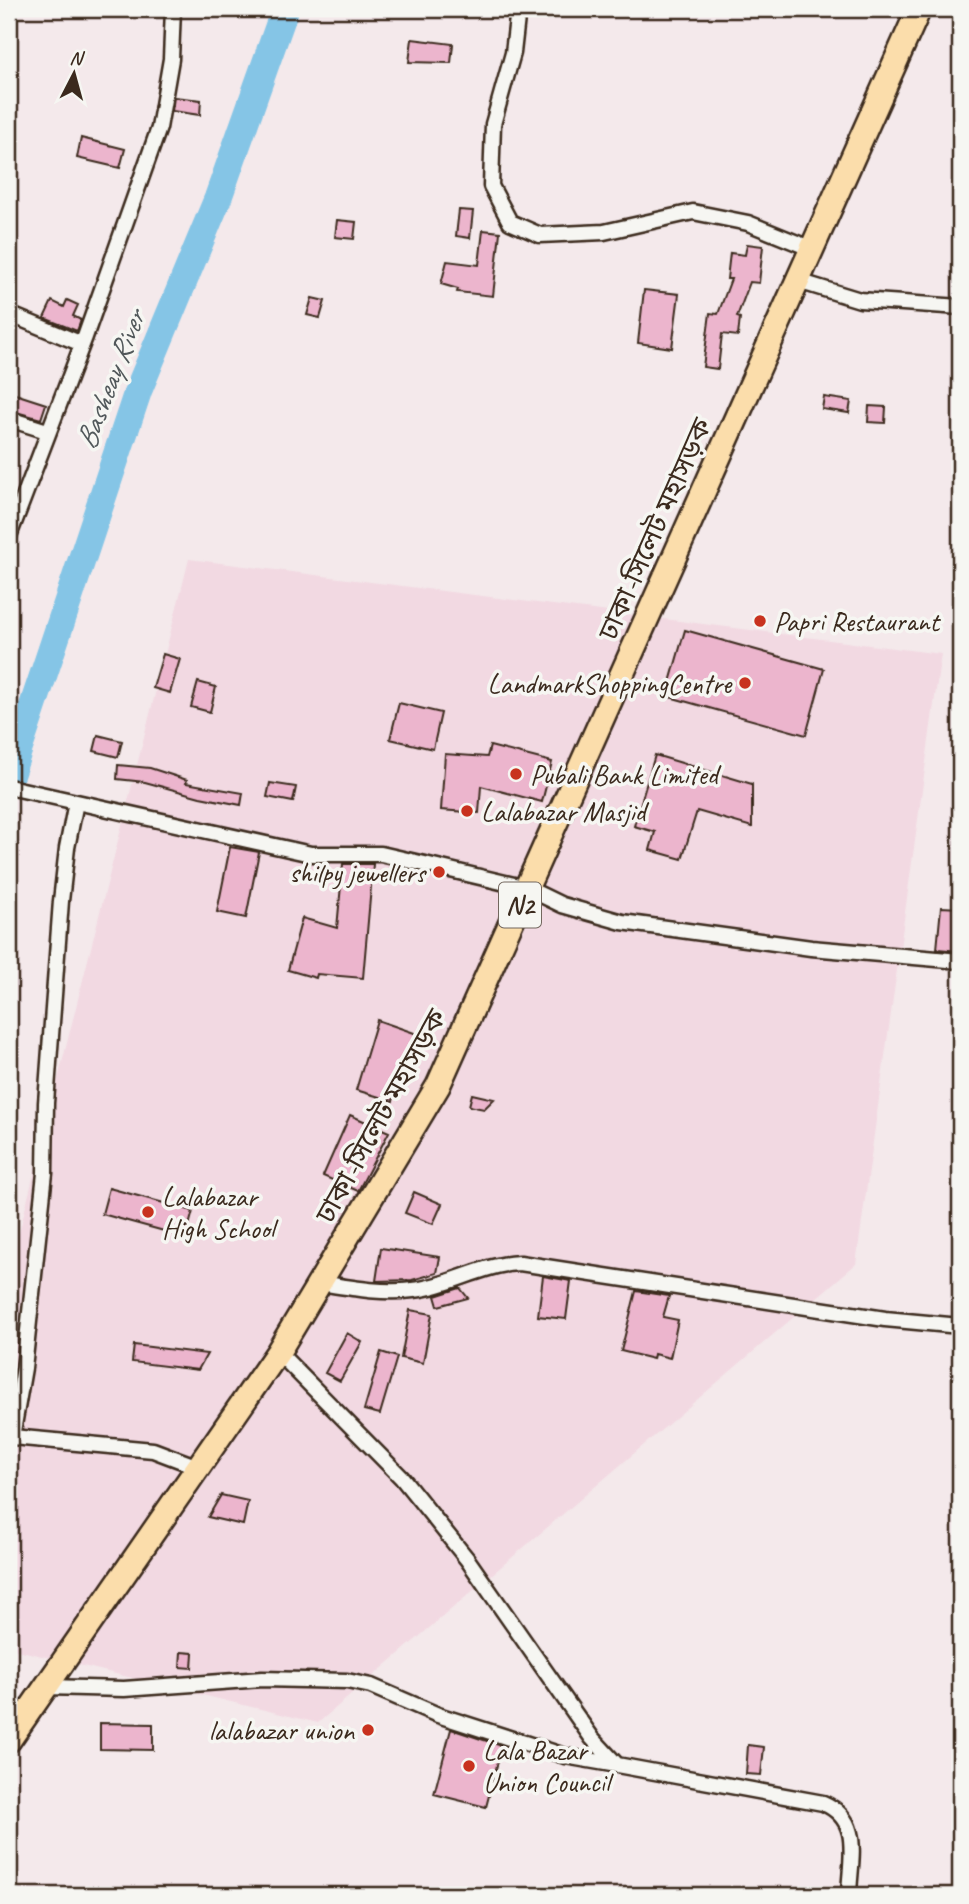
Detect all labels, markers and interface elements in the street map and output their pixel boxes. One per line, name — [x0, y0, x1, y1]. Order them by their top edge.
north arrow — [38, 38, 108, 108]
text: N — [69, 46, 86, 71]
water label: Basheay River — [66, 302, 155, 454]
street label: ঢাকা-সিলেট মহাসড়ক — [590, 412, 720, 646]
place label: Papri Restaurant — [774, 604, 941, 639]
marker: Papri Restaurant — [752, 613, 768, 629]
place label: LandmarkShoppingCentre — [488, 666, 733, 701]
marker: LandmarkShoppingCentre — [737, 675, 753, 691]
place label: Pubali Bank Limited — [530, 757, 722, 792]
marker: Pubali Bank Limited — [508, 766, 524, 782]
place label: Lalabazar Masjid — [481, 794, 650, 829]
marker: Lalabazar Masjid — [459, 803, 475, 819]
place label: shilpy jewellers — [289, 855, 427, 890]
marker: shilpy jewellers — [431, 864, 447, 880]
road number: N2 — [499, 882, 541, 928]
street label: ঢাকা-সিলেট মহাসড়ক — [307, 1003, 454, 1230]
place label: Lalabazar High School — [162, 1179, 280, 1246]
marker: Lalabazar High School — [140, 1204, 156, 1220]
place label: lalabazar union — [209, 1713, 355, 1748]
marker: lalabazar union — [360, 1722, 376, 1738]
place label: Lala Bazar Union Council — [483, 1733, 615, 1800]
marker: Lala Bazar Union Council — [461, 1758, 477, 1774]

